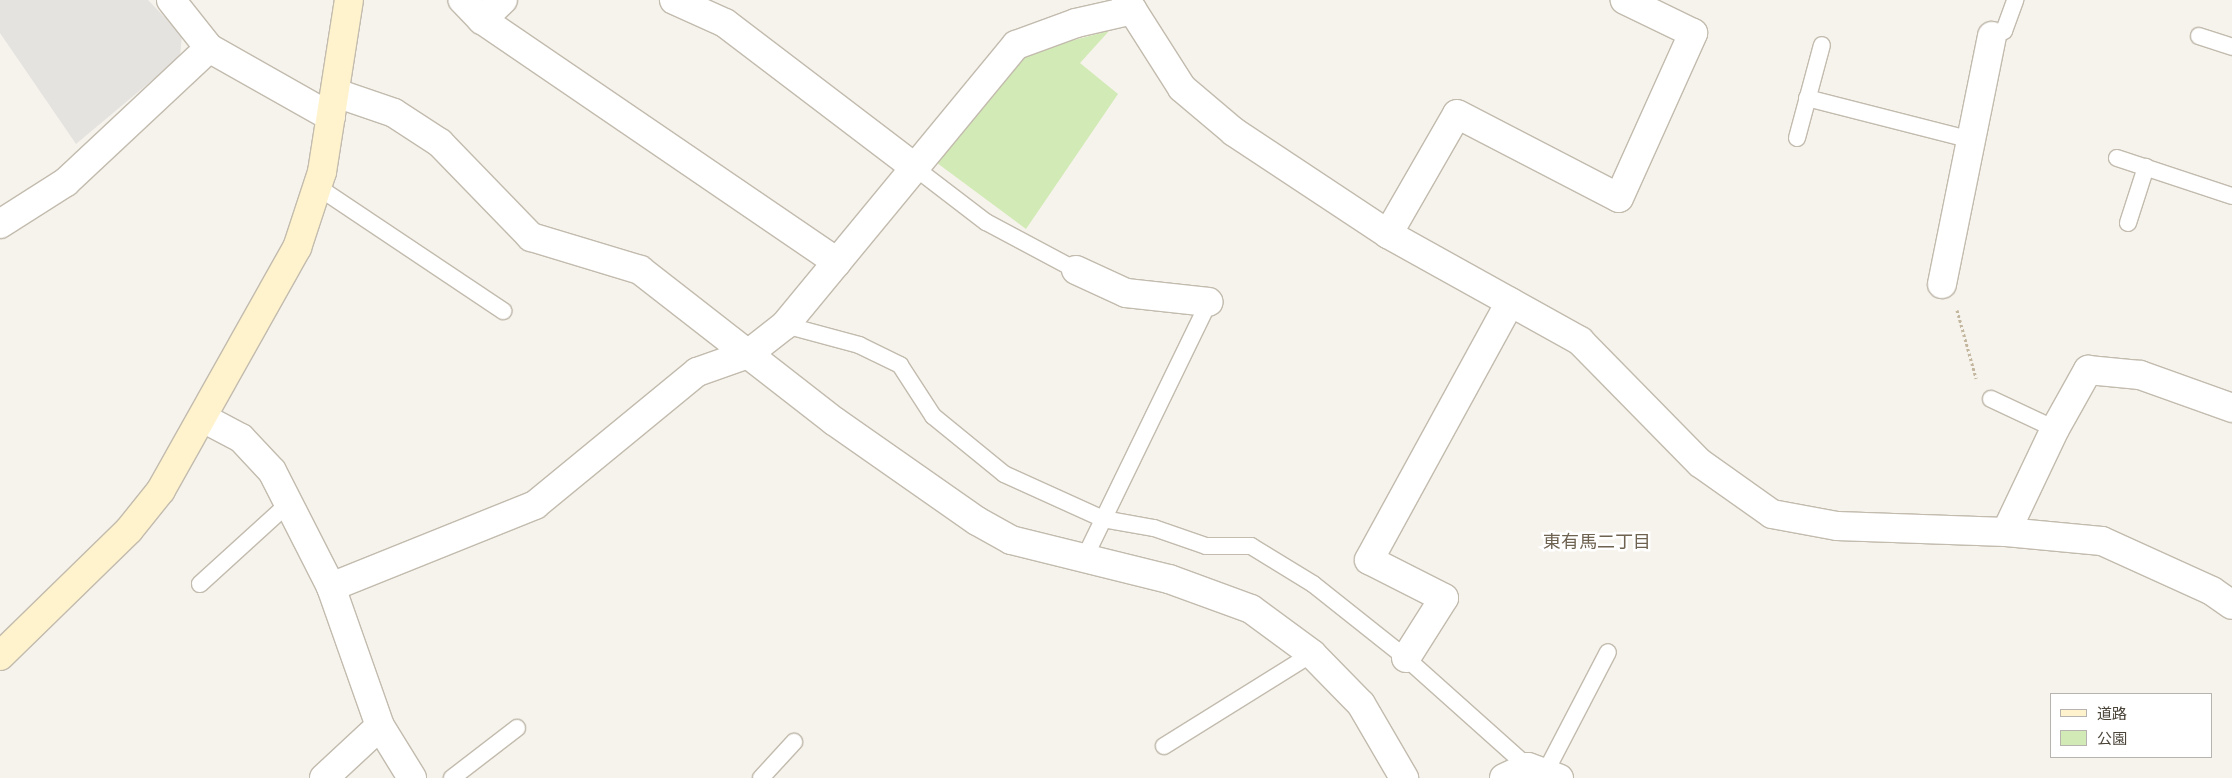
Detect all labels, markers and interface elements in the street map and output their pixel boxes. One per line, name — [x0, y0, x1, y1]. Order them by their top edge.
district label: 東有馬二丁目 — [1543, 531, 1651, 553]
legend — [2050, 693, 2212, 758]
text: 道路 — [2097, 704, 2127, 724]
text: 公園 — [2097, 729, 2127, 749]

